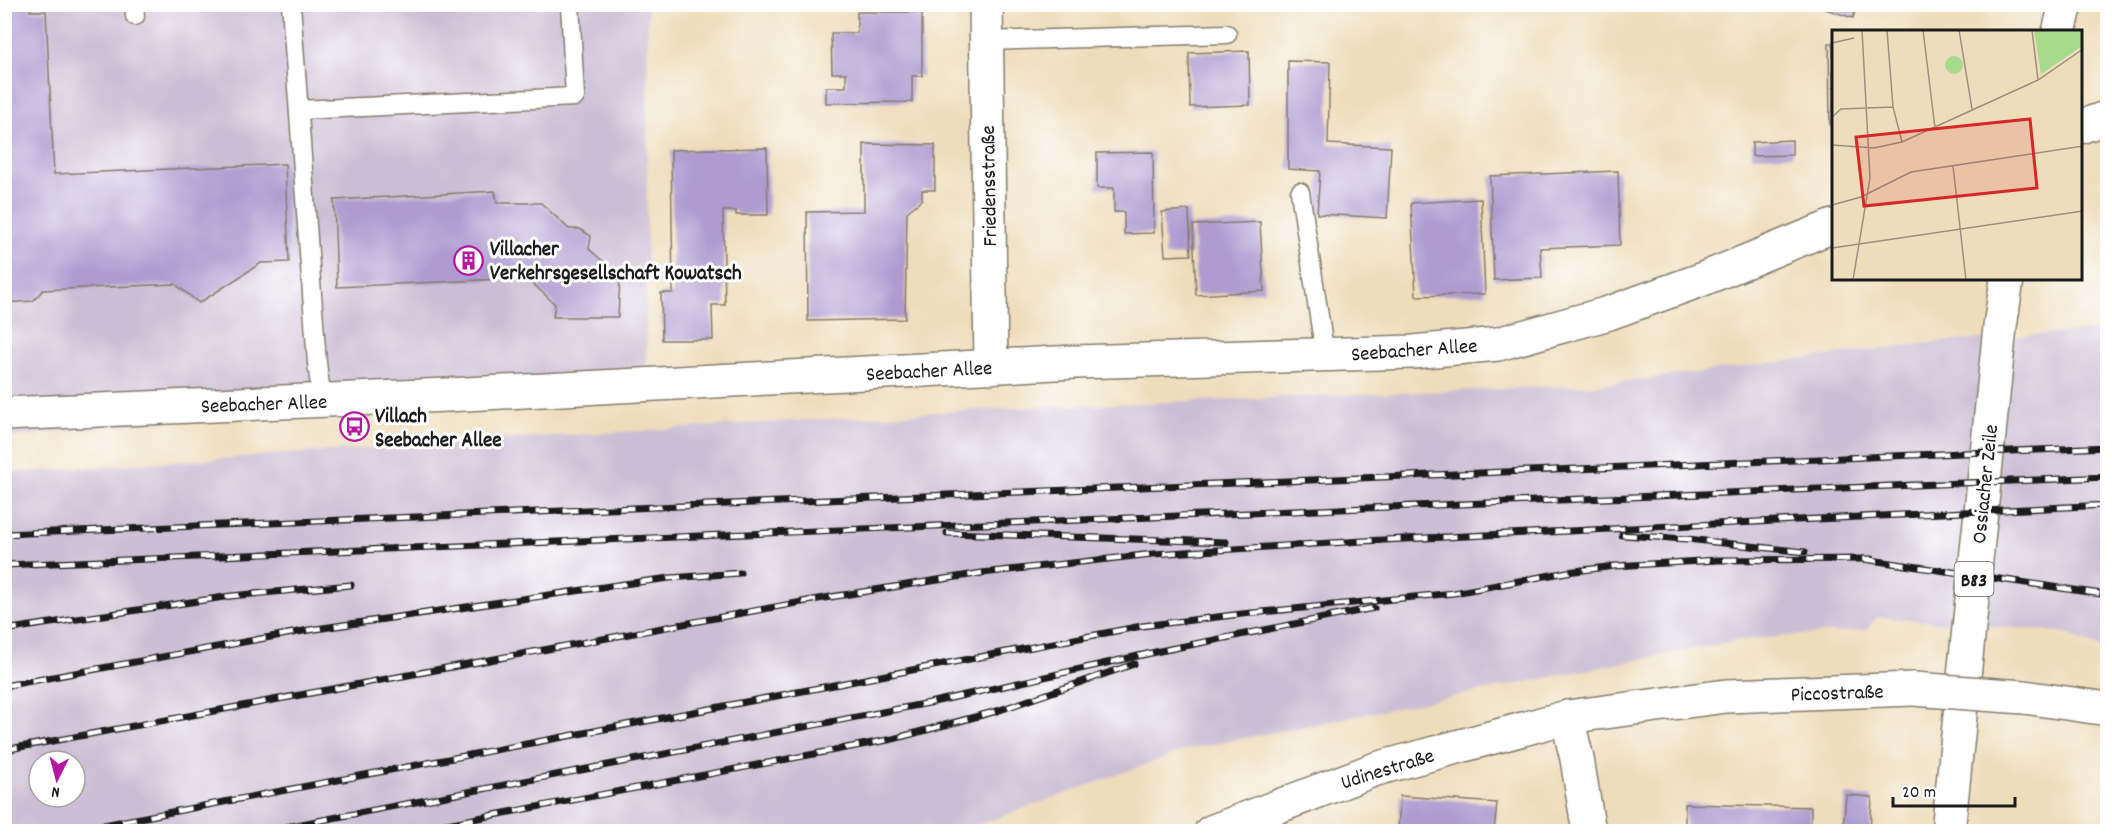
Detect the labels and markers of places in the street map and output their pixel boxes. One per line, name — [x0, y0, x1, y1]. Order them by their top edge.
place label: Villacher Verkehrsgesellschaft Kowatsch — [490, 236, 742, 290]
building icon: Villacher Verkehrsgesellschaft Kowatsch — [453, 244, 485, 276]
place label: Villach Seebacher Allee — [375, 403, 502, 457]
bus stop icon: Villach Seebacher Allee — [338, 411, 370, 443]

